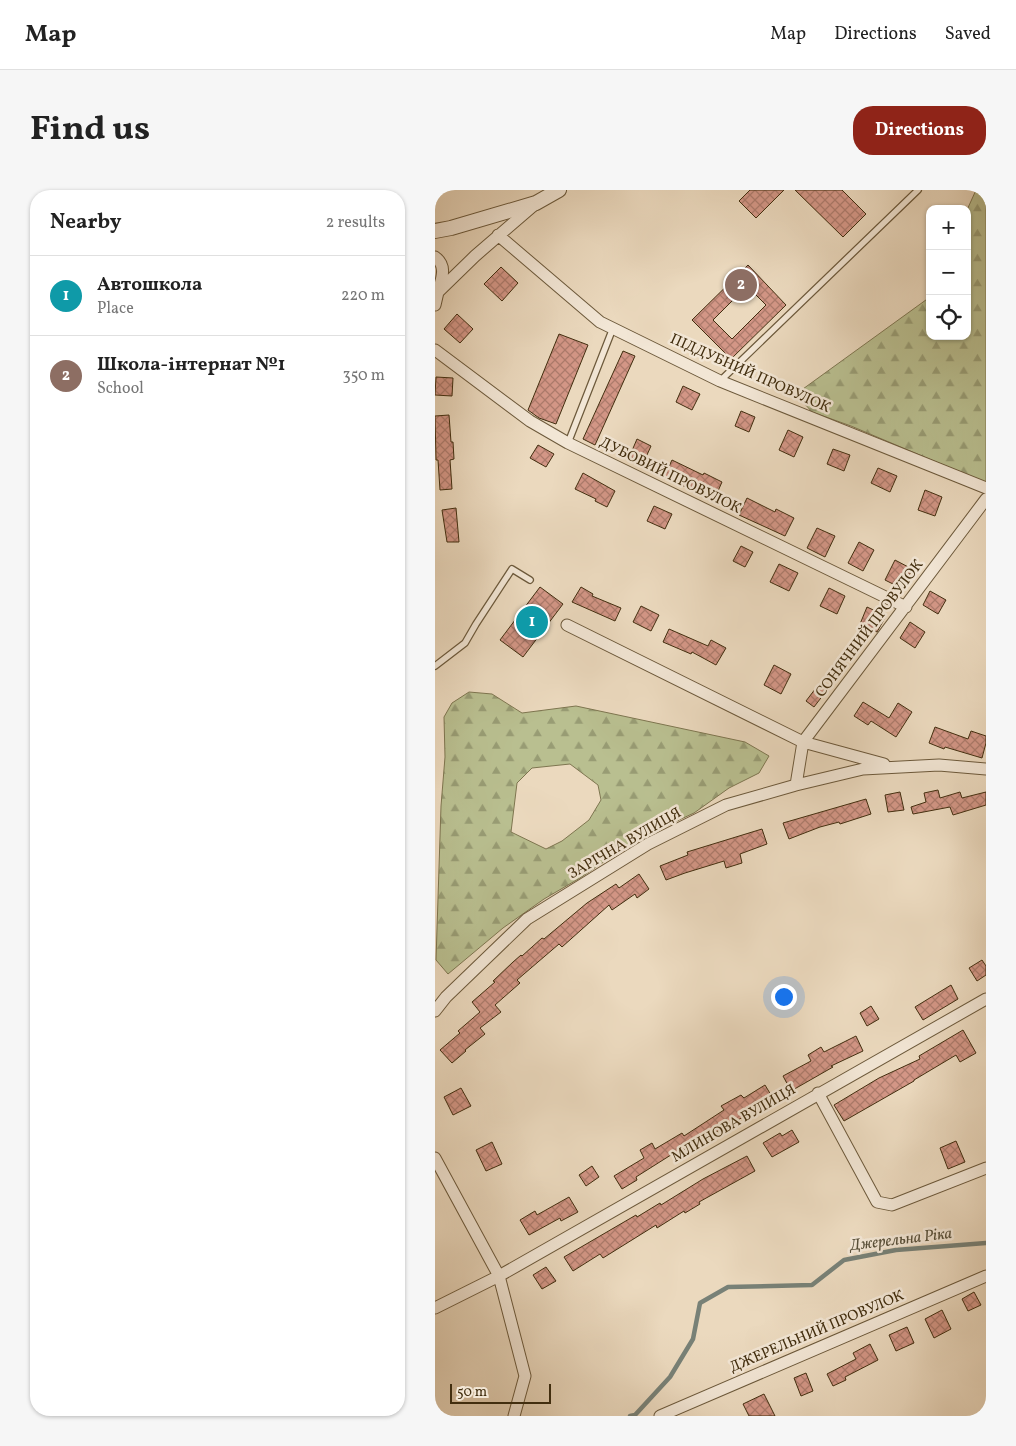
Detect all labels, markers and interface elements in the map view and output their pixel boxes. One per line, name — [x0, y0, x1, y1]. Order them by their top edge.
text: Map — [25, 18, 76, 52]
text: Map — [770, 22, 806, 47]
text: Directions — [834, 22, 917, 47]
text: Saved — [945, 22, 991, 47]
text: Find us — [30, 106, 150, 154]
button: Directions — [853, 106, 986, 155]
map controls — [926, 205, 971, 340]
button: + — [926, 205, 971, 250]
text: Nearby — [50, 208, 121, 237]
text: 2 results — [326, 212, 385, 234]
button: − — [926, 250, 971, 295]
pin: 2 — [725, 266, 757, 304]
text: Автошкола — [97, 272, 202, 298]
text: 1 — [63, 285, 69, 307]
text: 220 m — [341, 285, 385, 307]
button: locate — [926, 295, 971, 340]
text: Place — [97, 298, 134, 320]
street label: ПІДДУБНИЙ ПРОВУЛОК — [666, 329, 834, 419]
text: Школа-інтернат №1 — [97, 352, 285, 378]
text: 2 — [62, 365, 70, 387]
text: 350 m — [342, 365, 385, 387]
text: School — [97, 378, 144, 400]
street label: ДУБОВИЙ ПРОВУЛОК — [596, 433, 744, 519]
street label: СОНЯЧНИЙ ПРОВУЛОК — [811, 556, 929, 702]
pin: 1 — [516, 603, 548, 641]
street label: ЗАРІЧНА ВУЛИЦЯ — [564, 803, 686, 885]
your location — [771, 984, 797, 1010]
street label: МЛИНОВА ВУЛИЦЯ — [668, 1080, 800, 1168]
water label: Джерельна Ріка — [848, 1223, 954, 1257]
street label: ДЖЕРЕЛЬНИЙ ПРОВУЛОК — [727, 1286, 907, 1378]
scale bar — [450, 1381, 551, 1404]
text: 50 m — [457, 1383, 487, 1402]

